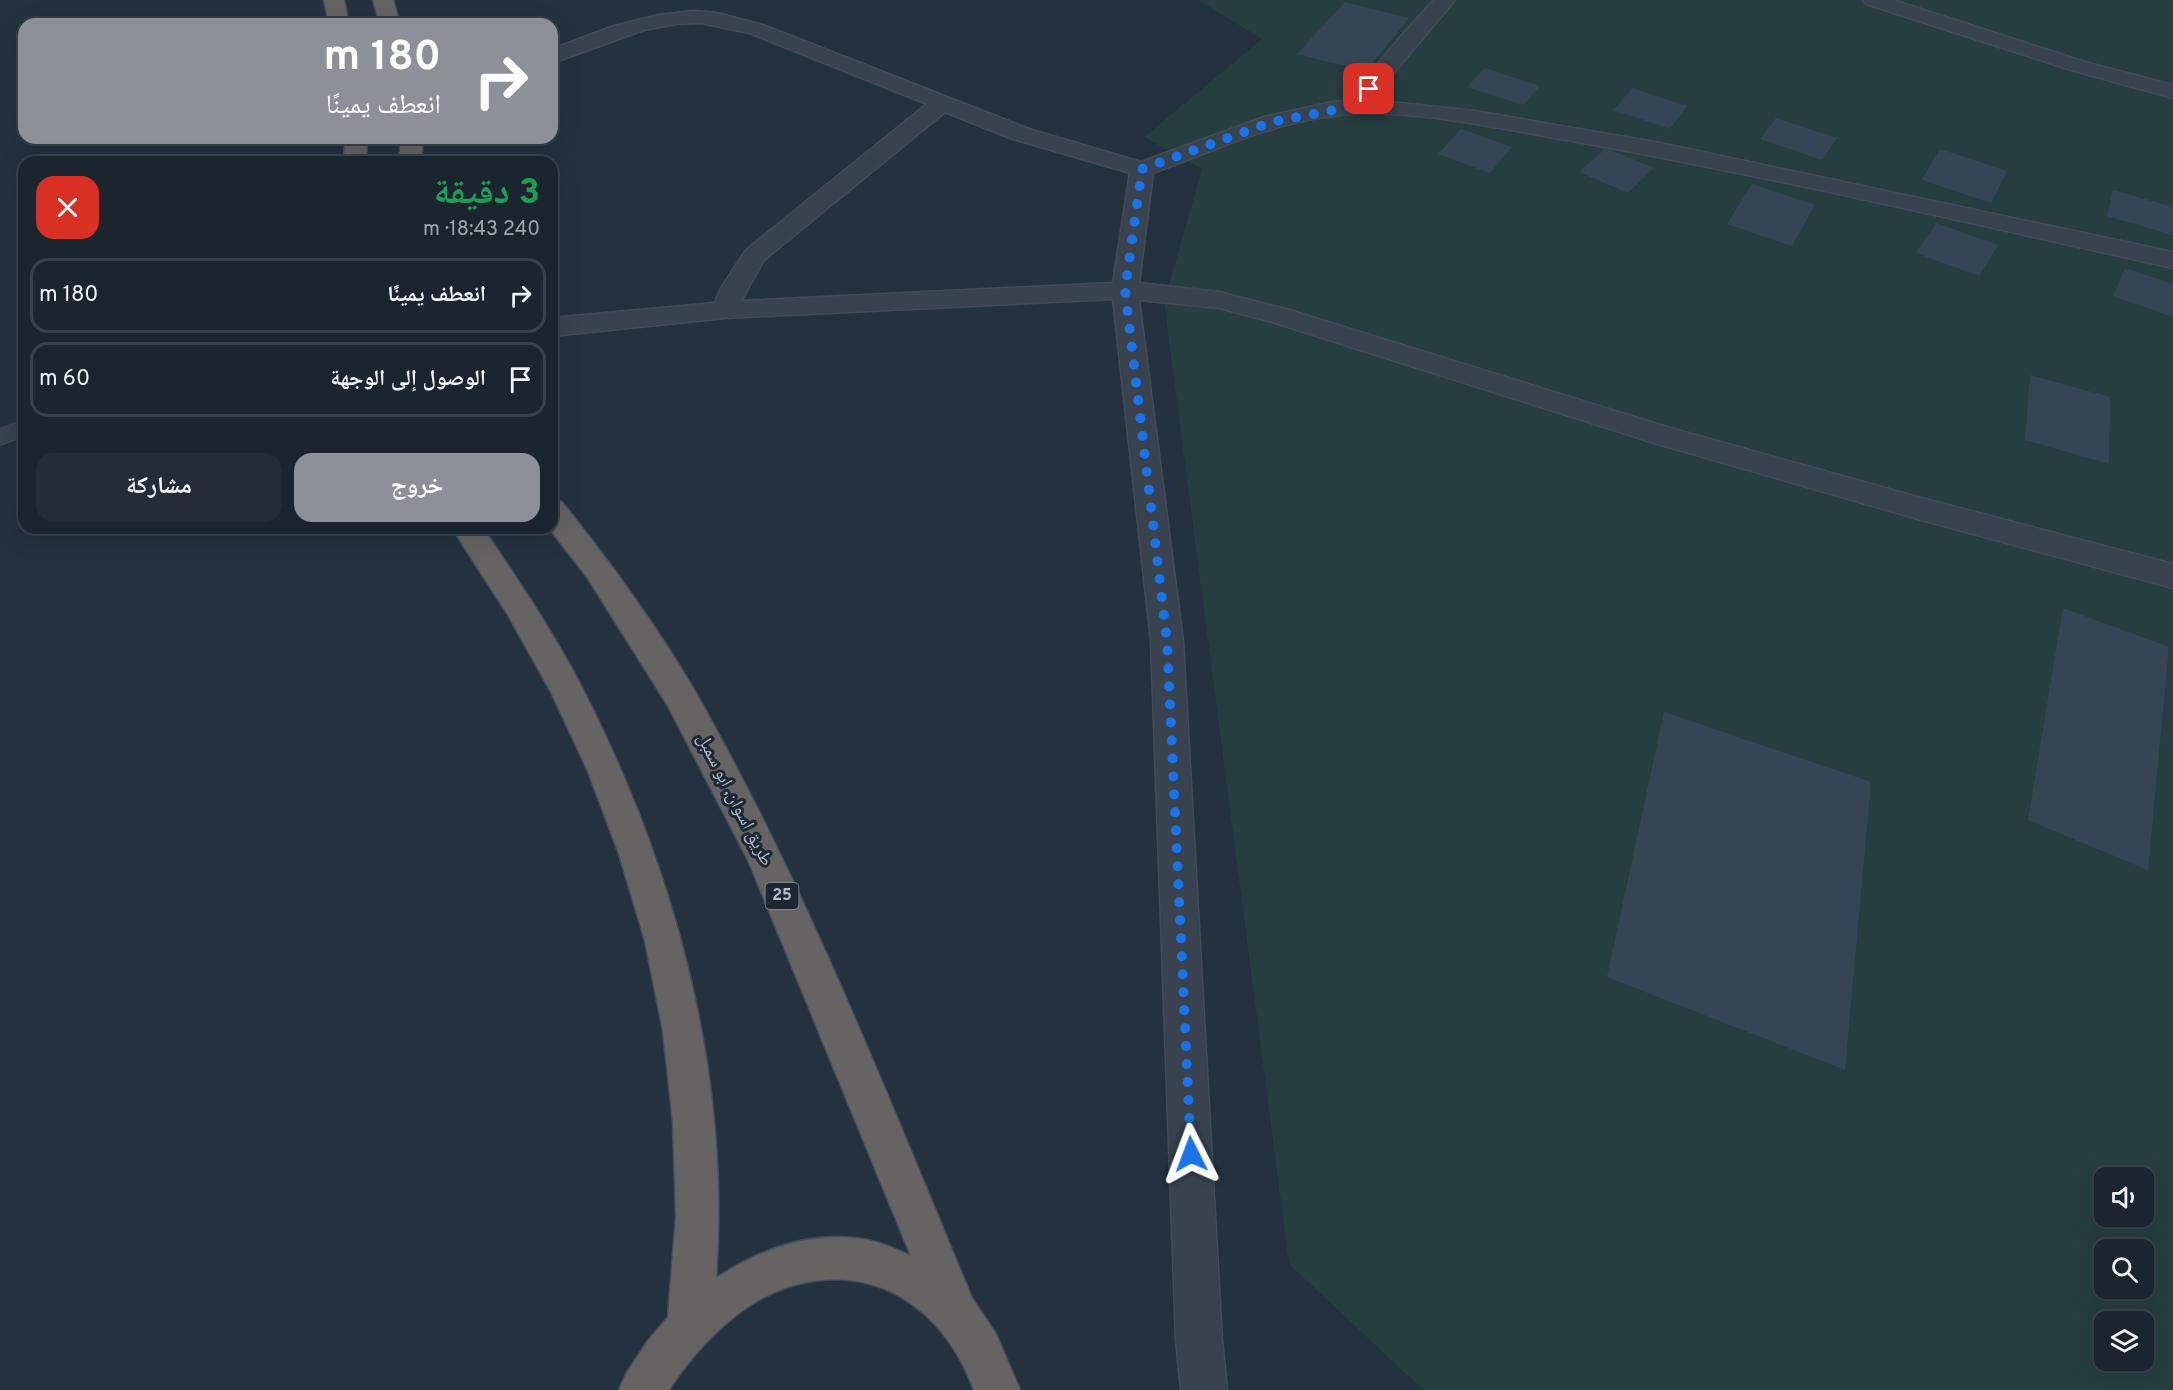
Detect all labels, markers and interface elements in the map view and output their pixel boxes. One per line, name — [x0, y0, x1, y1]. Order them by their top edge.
text: 180 m — [324, 32, 441, 85]
icon: right — [462, 42, 540, 120]
pin — [1343, 63, 1394, 114]
icon: arrive — [1352, 72, 1385, 105]
text: انعطف يمينًا — [326, 89, 441, 123]
text: 3 دقيقة — [434, 171, 540, 217]
button: close — [36, 176, 99, 239]
text: 240 m · 18:43 — [423, 217, 540, 243]
icon: right — [504, 279, 537, 312]
text: 180 m — [39, 282, 98, 309]
text: انعطف يمينًا — [387, 282, 486, 309]
icon: arrive — [504, 363, 537, 396]
text: 60 m — [39, 366, 90, 393]
text: الوصول إلى الوجهة — [330, 366, 486, 393]
button: مشاركة — [36, 453, 282, 522]
button: خروج — [294, 453, 540, 522]
street label: طريق اسوان, ابو سمبل — [691, 730, 777, 870]
road number: 25 — [766, 883, 798, 909]
position arrow — [1159, 1122, 1223, 1186]
map controls — [2094, 1167, 2154, 1371]
button: sound — [2094, 1167, 2154, 1227]
button: search — [2094, 1239, 2154, 1299]
button: layers — [2094, 1311, 2154, 1371]

